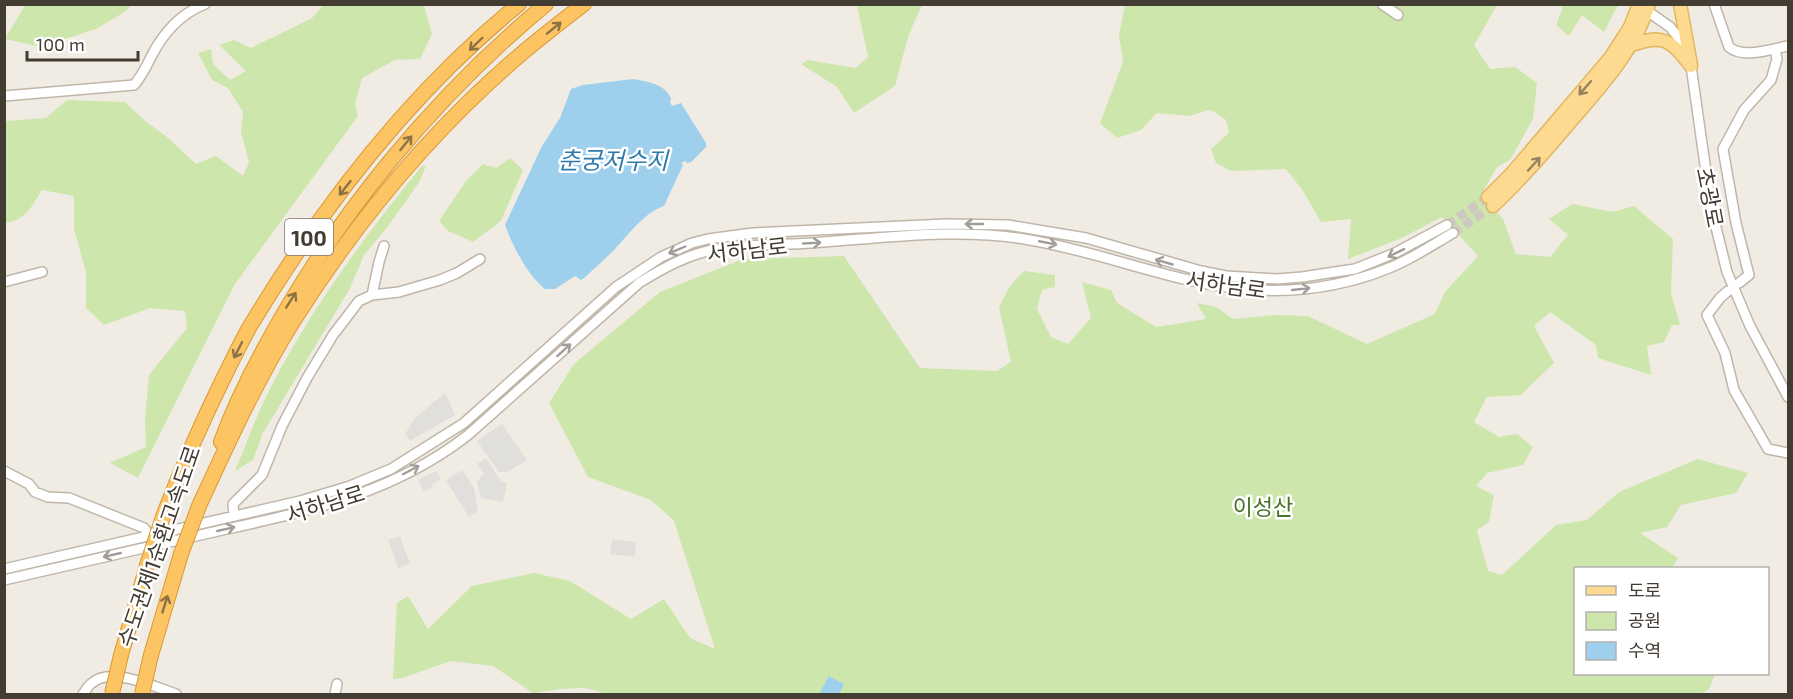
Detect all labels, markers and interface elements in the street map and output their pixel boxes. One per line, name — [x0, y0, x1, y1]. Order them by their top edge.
one-way arrow — [546, 22, 562, 35]
scale bar — [27, 24, 138, 62]
text: 100 m — [36, 33, 85, 55]
one-way arrow — [468, 36, 483, 51]
one-way arrow — [1578, 80, 1592, 95]
one-way arrow — [400, 135, 413, 151]
water label: 춘궁저수지 — [558, 145, 670, 174]
one-way arrow — [1527, 157, 1541, 172]
street label: 초광로 — [1692, 165, 1730, 229]
one-way arrow — [338, 179, 351, 195]
one-way arrow — [965, 218, 985, 230]
road number: 100 — [285, 219, 333, 255]
street label: 서하남로 — [705, 232, 789, 266]
one-way arrow — [802, 237, 822, 248]
one-way arrow — [1038, 238, 1058, 249]
one-way arrow — [668, 245, 686, 256]
one-way arrow — [1387, 247, 1405, 259]
one-way arrow — [1155, 255, 1174, 267]
street label: 서하남로 — [1184, 265, 1268, 303]
one-way arrow — [1290, 283, 1310, 294]
one-way arrow — [286, 292, 298, 309]
one-way arrow — [231, 341, 243, 359]
one-way arrow — [556, 343, 571, 357]
street label: 수도권제1순환고속도로 — [111, 442, 205, 650]
one-way arrow — [402, 464, 420, 476]
street label: 서하남로 — [282, 479, 368, 527]
park label: 이성산 — [1233, 493, 1293, 519]
one-way arrow — [216, 523, 236, 534]
one-way arrow — [103, 550, 122, 562]
legend — [1574, 567, 1769, 675]
text: 도로 — [1628, 579, 1661, 601]
one-way arrow — [161, 595, 172, 614]
text: 공원 — [1628, 609, 1661, 631]
text: 수역 — [1628, 639, 1661, 661]

